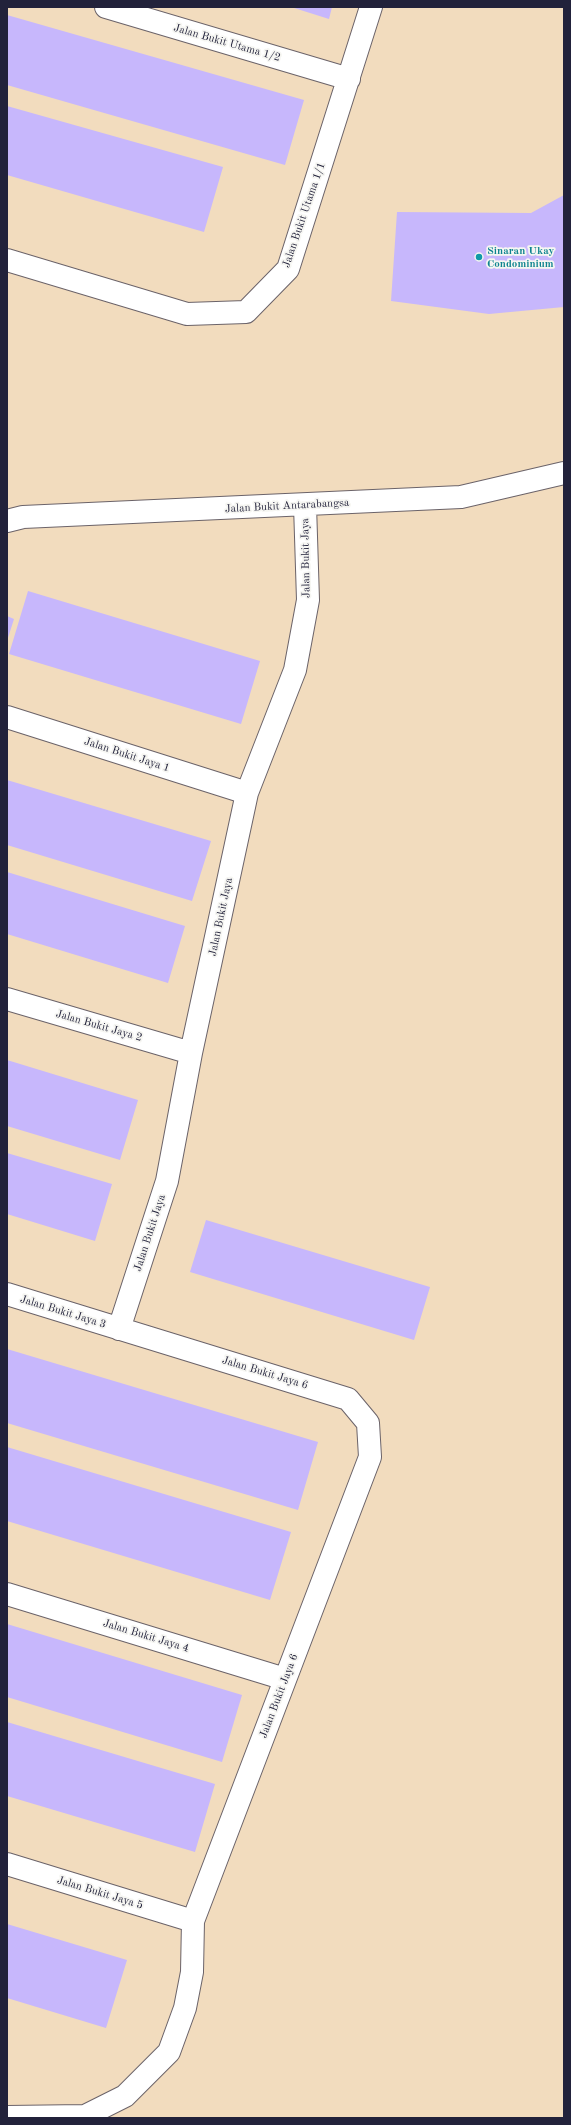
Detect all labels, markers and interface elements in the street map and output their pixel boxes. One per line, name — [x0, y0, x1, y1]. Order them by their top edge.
street label: Jalan Bukit Utama 1/2 — [172, 21, 282, 65]
street label: Jalan Bukit Utama 1/1 — [280, 161, 328, 269]
place label: Sinaran Ukay Condominium — [487, 244, 554, 270]
marker: Sinaran Ukay Condominium — [474, 252, 484, 262]
street label: Jalan Bukit Antarabangsa — [224, 496, 350, 516]
street label: Jalan Bukit Jaya — [299, 518, 313, 598]
street label: Jalan Bukit Jaya 1 — [82, 735, 172, 775]
street label: Jalan Bukit Jaya — [206, 877, 236, 957]
street label: Jalan Bukit Jaya 2 — [54, 1007, 144, 1045]
street label: Jalan Bukit Jaya — [131, 1193, 169, 1273]
street label: Jalan Bukit Jaya 3 — [18, 1293, 108, 1331]
street label: Jalan Bukit Jaya 6 — [220, 1354, 310, 1392]
street label: Jalan Bukit Jaya 4 — [101, 1617, 191, 1655]
street label: Jalan Bukit Jaya 6 — [257, 1652, 301, 1740]
street label: Jalan Bukit Jaya 5 — [55, 1874, 145, 1912]

